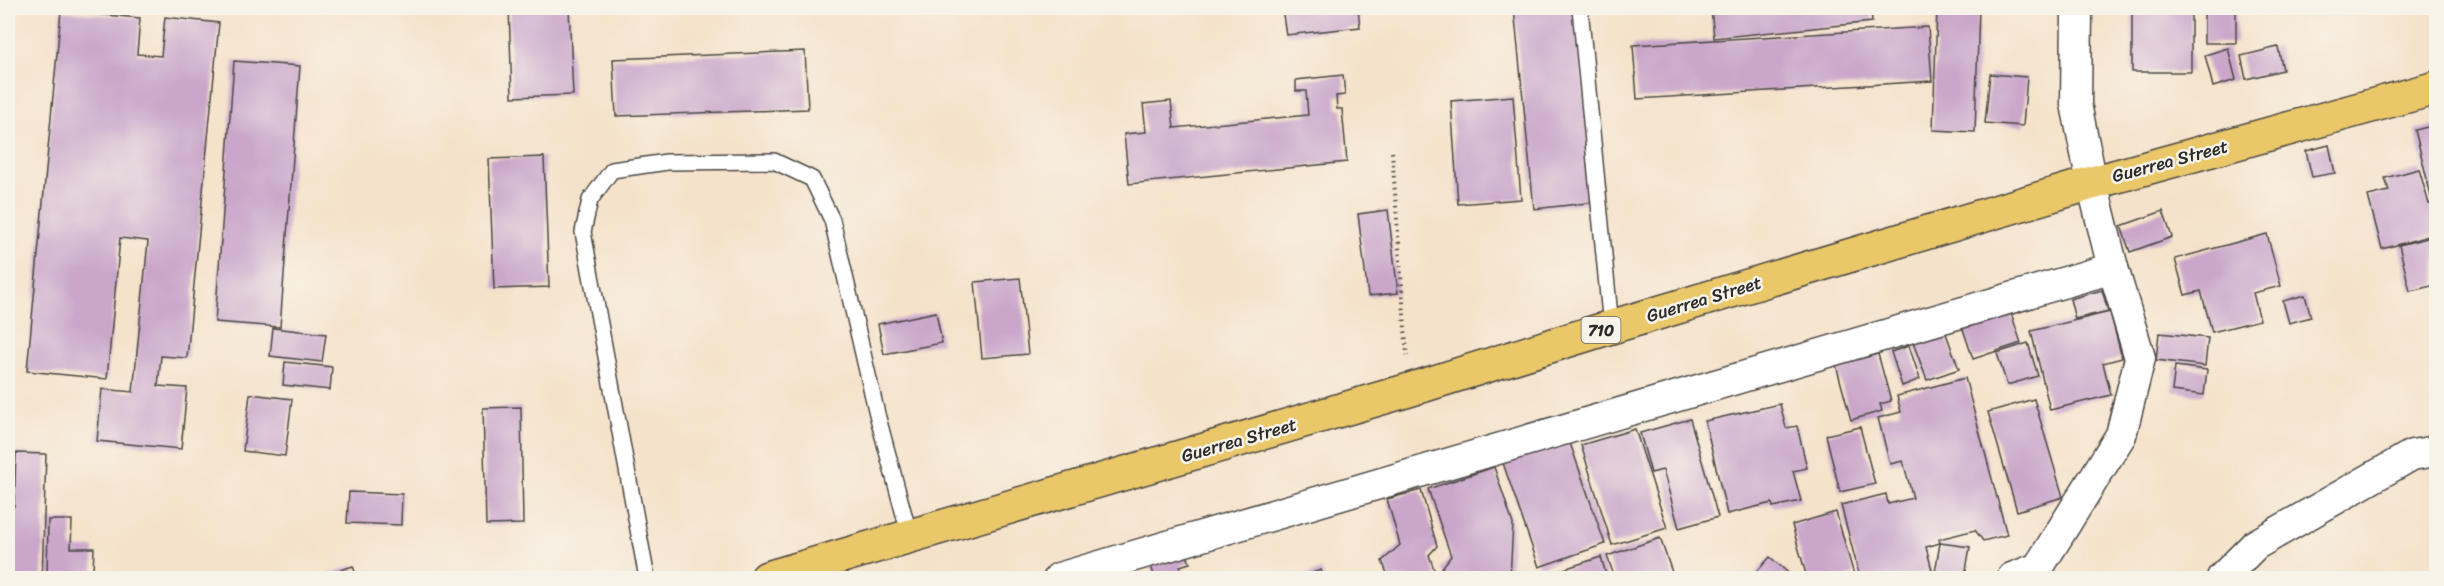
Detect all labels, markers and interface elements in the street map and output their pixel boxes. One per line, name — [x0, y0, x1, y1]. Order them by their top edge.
street label: Guerrea Street — [2108, 130, 2232, 192]
street label: Guerrea Street — [1642, 266, 1766, 332]
road number: 710 — [1582, 317, 1620, 343]
street label: Guerrea Street — [1177, 408, 1301, 472]

